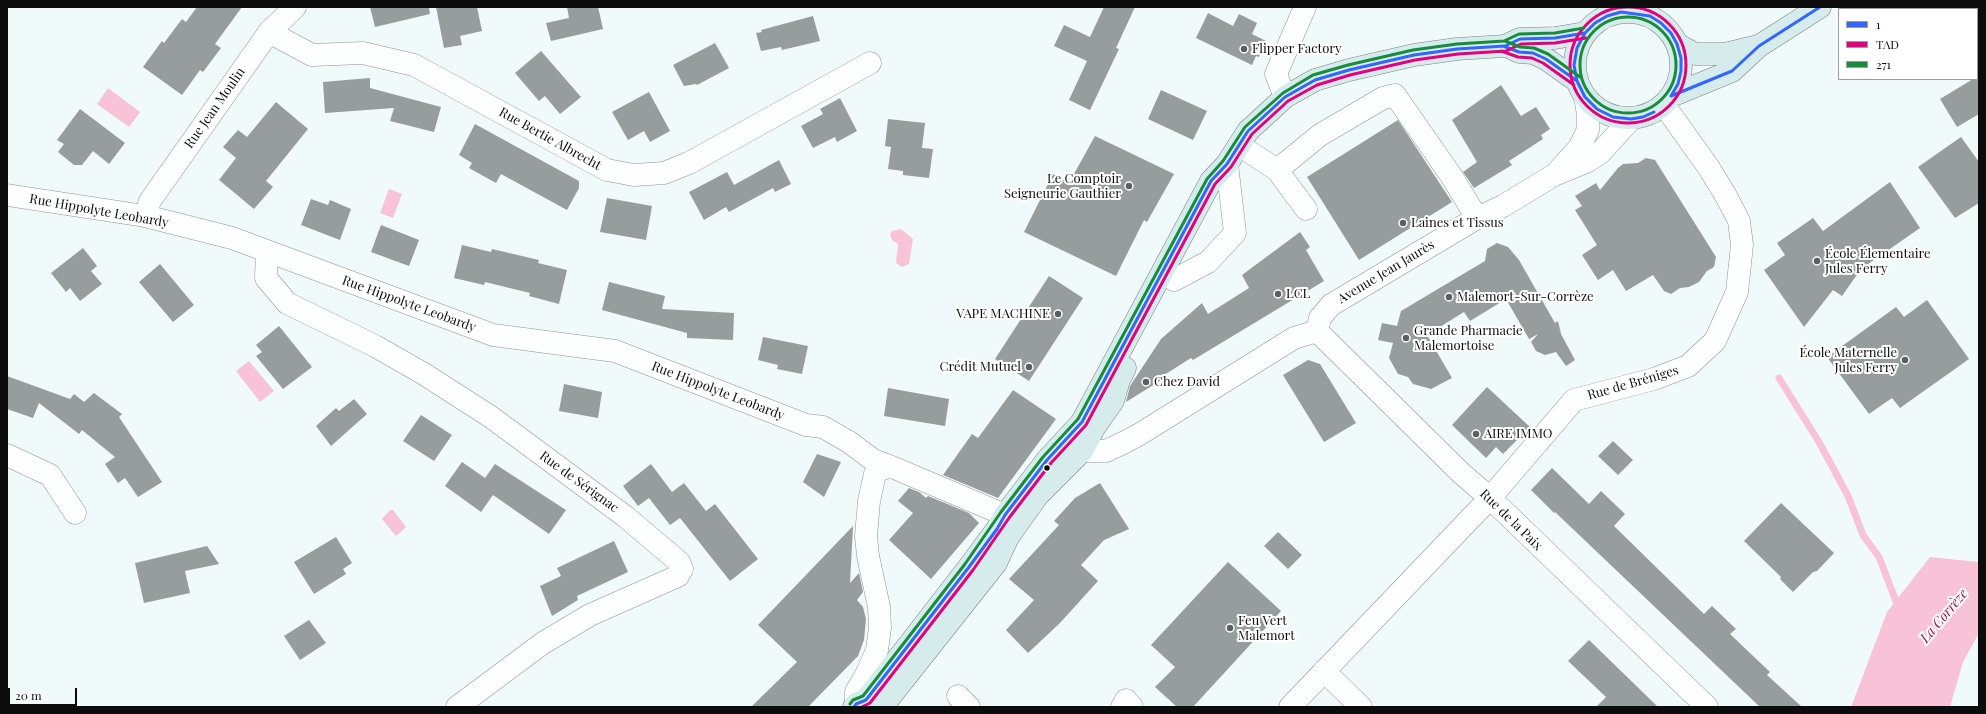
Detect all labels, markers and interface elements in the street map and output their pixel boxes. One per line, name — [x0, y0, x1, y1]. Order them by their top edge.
legend — [1838, 8, 1978, 80]
text: 1 — [1876, 16, 1880, 32]
text: TAD — [1876, 36, 1899, 52]
place label: Flipper Factory — [1252, 41, 1342, 57]
marker: Flipper Factory — [1239, 44, 1249, 54]
text: 271 — [1876, 56, 1891, 72]
street label: Rue Jean Moulin — [181, 65, 249, 151]
street label: Rue Bertie Albrecht — [496, 104, 604, 174]
place label: Le Comptoir Seigneurie Gauthier — [1004, 171, 1121, 202]
marker: Le Comptoir Seigneurie Gauthier — [1124, 181, 1134, 191]
street label: Rue Hippolyte Leobardy — [28, 191, 170, 231]
place label: Laines et Tissus — [1411, 215, 1504, 231]
marker: Laines et Tissus — [1398, 218, 1408, 228]
street label: Avenue Jean Jaurès — [1335, 237, 1437, 307]
place label: École Élementaire Jules Ferry — [1825, 246, 1931, 277]
marker: École Élementaire Jules Ferry — [1812, 256, 1822, 266]
street label: Rue Hippolyte Leobardy — [340, 273, 478, 335]
place label: LCL — [1286, 286, 1310, 302]
marker: LCL — [1273, 289, 1283, 299]
place label: Malemort-Sur-Corrèze — [1457, 289, 1594, 305]
marker: Malemort-Sur-Corrèze — [1444, 292, 1454, 302]
place label: VAPE MACHINE — [956, 306, 1050, 322]
marker: VAPE MACHINE — [1053, 309, 1063, 319]
place label: Grande Pharmacie Malemortoise — [1414, 323, 1523, 354]
marker: Grande Pharmacie Malemortoise — [1401, 333, 1411, 343]
place label: École Maternelle Jules Ferry — [1799, 345, 1897, 376]
marker: École Maternelle Jules Ferry — [1900, 355, 1910, 365]
street label: Rue Hippolyte Leobardy — [649, 358, 787, 424]
place label: Crédit Mutuel — [940, 359, 1021, 375]
marker: Crédit Mutuel — [1024, 362, 1034, 372]
street label: Rue de Bréniges — [1586, 363, 1680, 403]
place label: Chez David — [1154, 374, 1220, 390]
marker: Chez David — [1141, 377, 1151, 387]
place label: AIRE IMMO — [1484, 426, 1552, 442]
marker: AIRE IMMO — [1471, 429, 1481, 439]
street label: Rue de Sérignac — [536, 448, 622, 516]
unlabelled marker — [1042, 463, 1052, 473]
street label: Rue de la Paix — [1476, 486, 1546, 554]
water label: La Corrèze — [1917, 586, 1971, 646]
place label: Feu Vert Malemort — [1238, 613, 1295, 644]
marker: Feu Vert Malemort — [1225, 623, 1235, 633]
scale bar — [10, 680, 79, 706]
text: 20 m — [15, 687, 42, 703]

